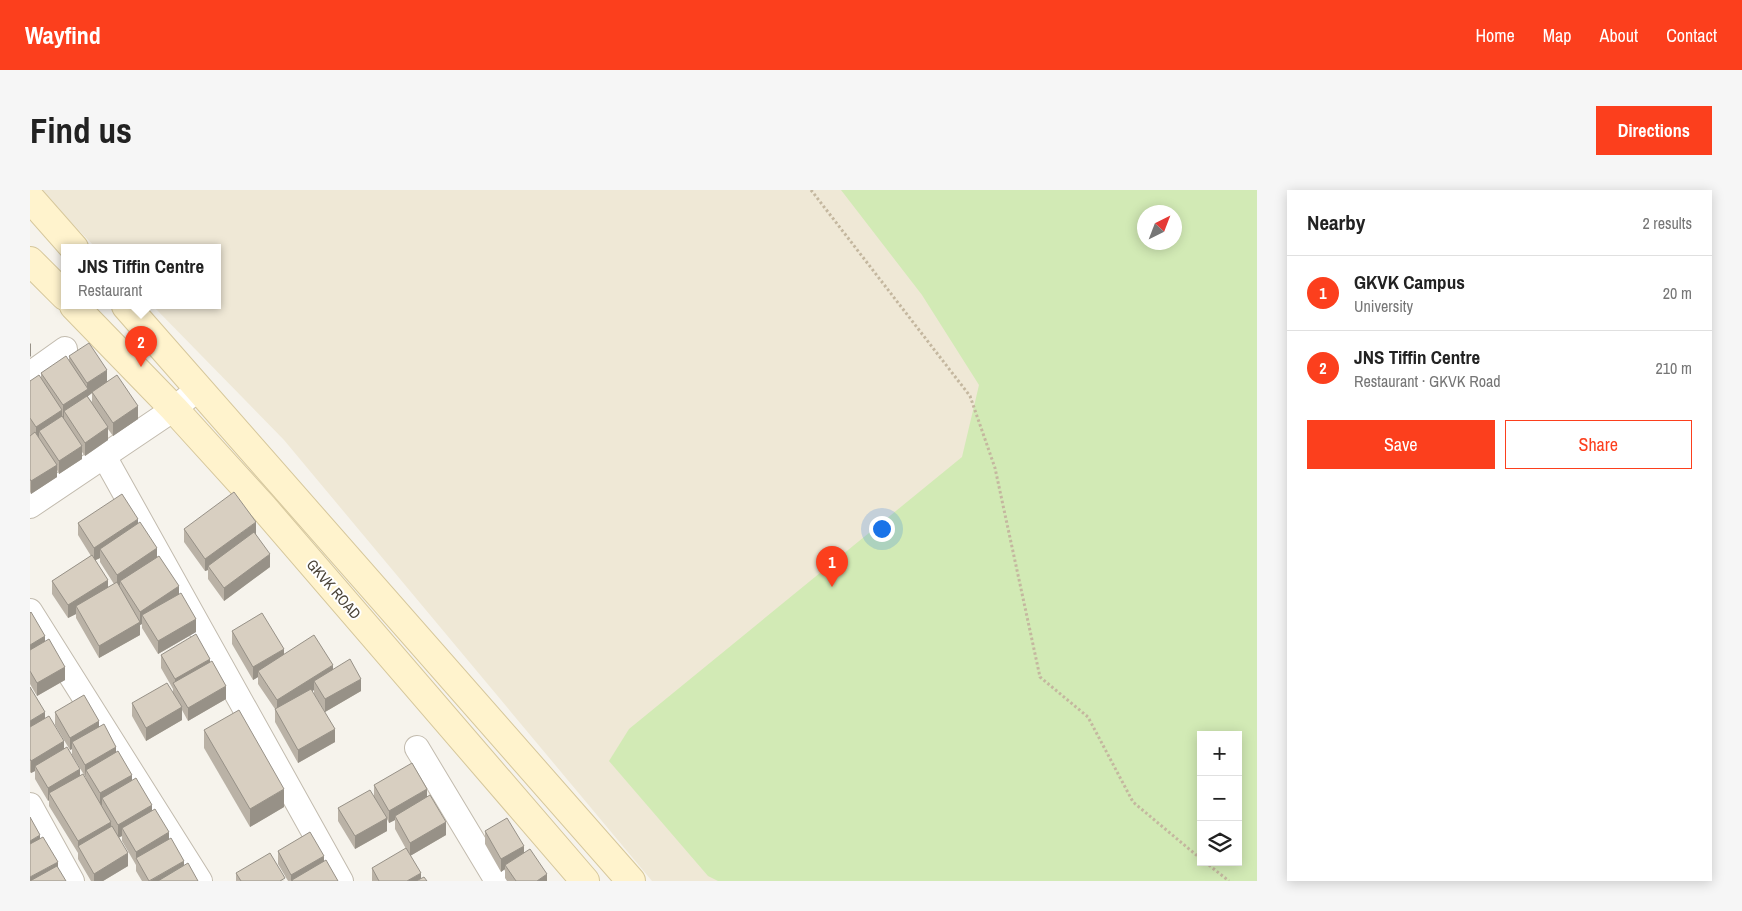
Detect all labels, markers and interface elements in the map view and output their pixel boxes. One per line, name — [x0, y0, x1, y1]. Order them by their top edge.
text: Wayfind — [25, 19, 101, 51]
text: Home — [1475, 23, 1515, 48]
text: Map — [1543, 23, 1572, 48]
text: About — [1600, 23, 1638, 48]
text: Contact — [1666, 23, 1717, 48]
button: Directions — [1596, 106, 1712, 155]
text: Find us — [30, 107, 132, 154]
north arrow — [1137, 205, 1182, 250]
text: Nearby — [1307, 208, 1365, 237]
text: 2 results — [1642, 212, 1692, 234]
popup — [61, 244, 221, 309]
text: JNS Tiffin Centre — [78, 253, 204, 279]
text: GKVK Campus — [1354, 269, 1465, 295]
text: Restaurant — [78, 279, 142, 301]
text: 1 — [1319, 282, 1327, 304]
text: 20 m — [1663, 282, 1692, 304]
text: University — [1354, 295, 1413, 317]
pin: 2 — [125, 326, 157, 367]
text: JNS Tiffin Centre — [1354, 344, 1480, 370]
text: 2 — [1319, 357, 1327, 379]
text: 210 m — [1656, 357, 1692, 379]
text: Restaurant · GKVK Road — [1354, 370, 1501, 392]
button: Save — [1307, 420, 1495, 469]
button: Share — [1505, 420, 1692, 469]
your location — [869, 516, 895, 542]
pin: 1 — [816, 546, 848, 587]
street label: GKVK ROAD — [302, 555, 366, 624]
map controls — [1197, 731, 1242, 866]
button: + — [1197, 731, 1242, 776]
button: − — [1197, 776, 1242, 821]
button: layers — [1197, 821, 1242, 866]

